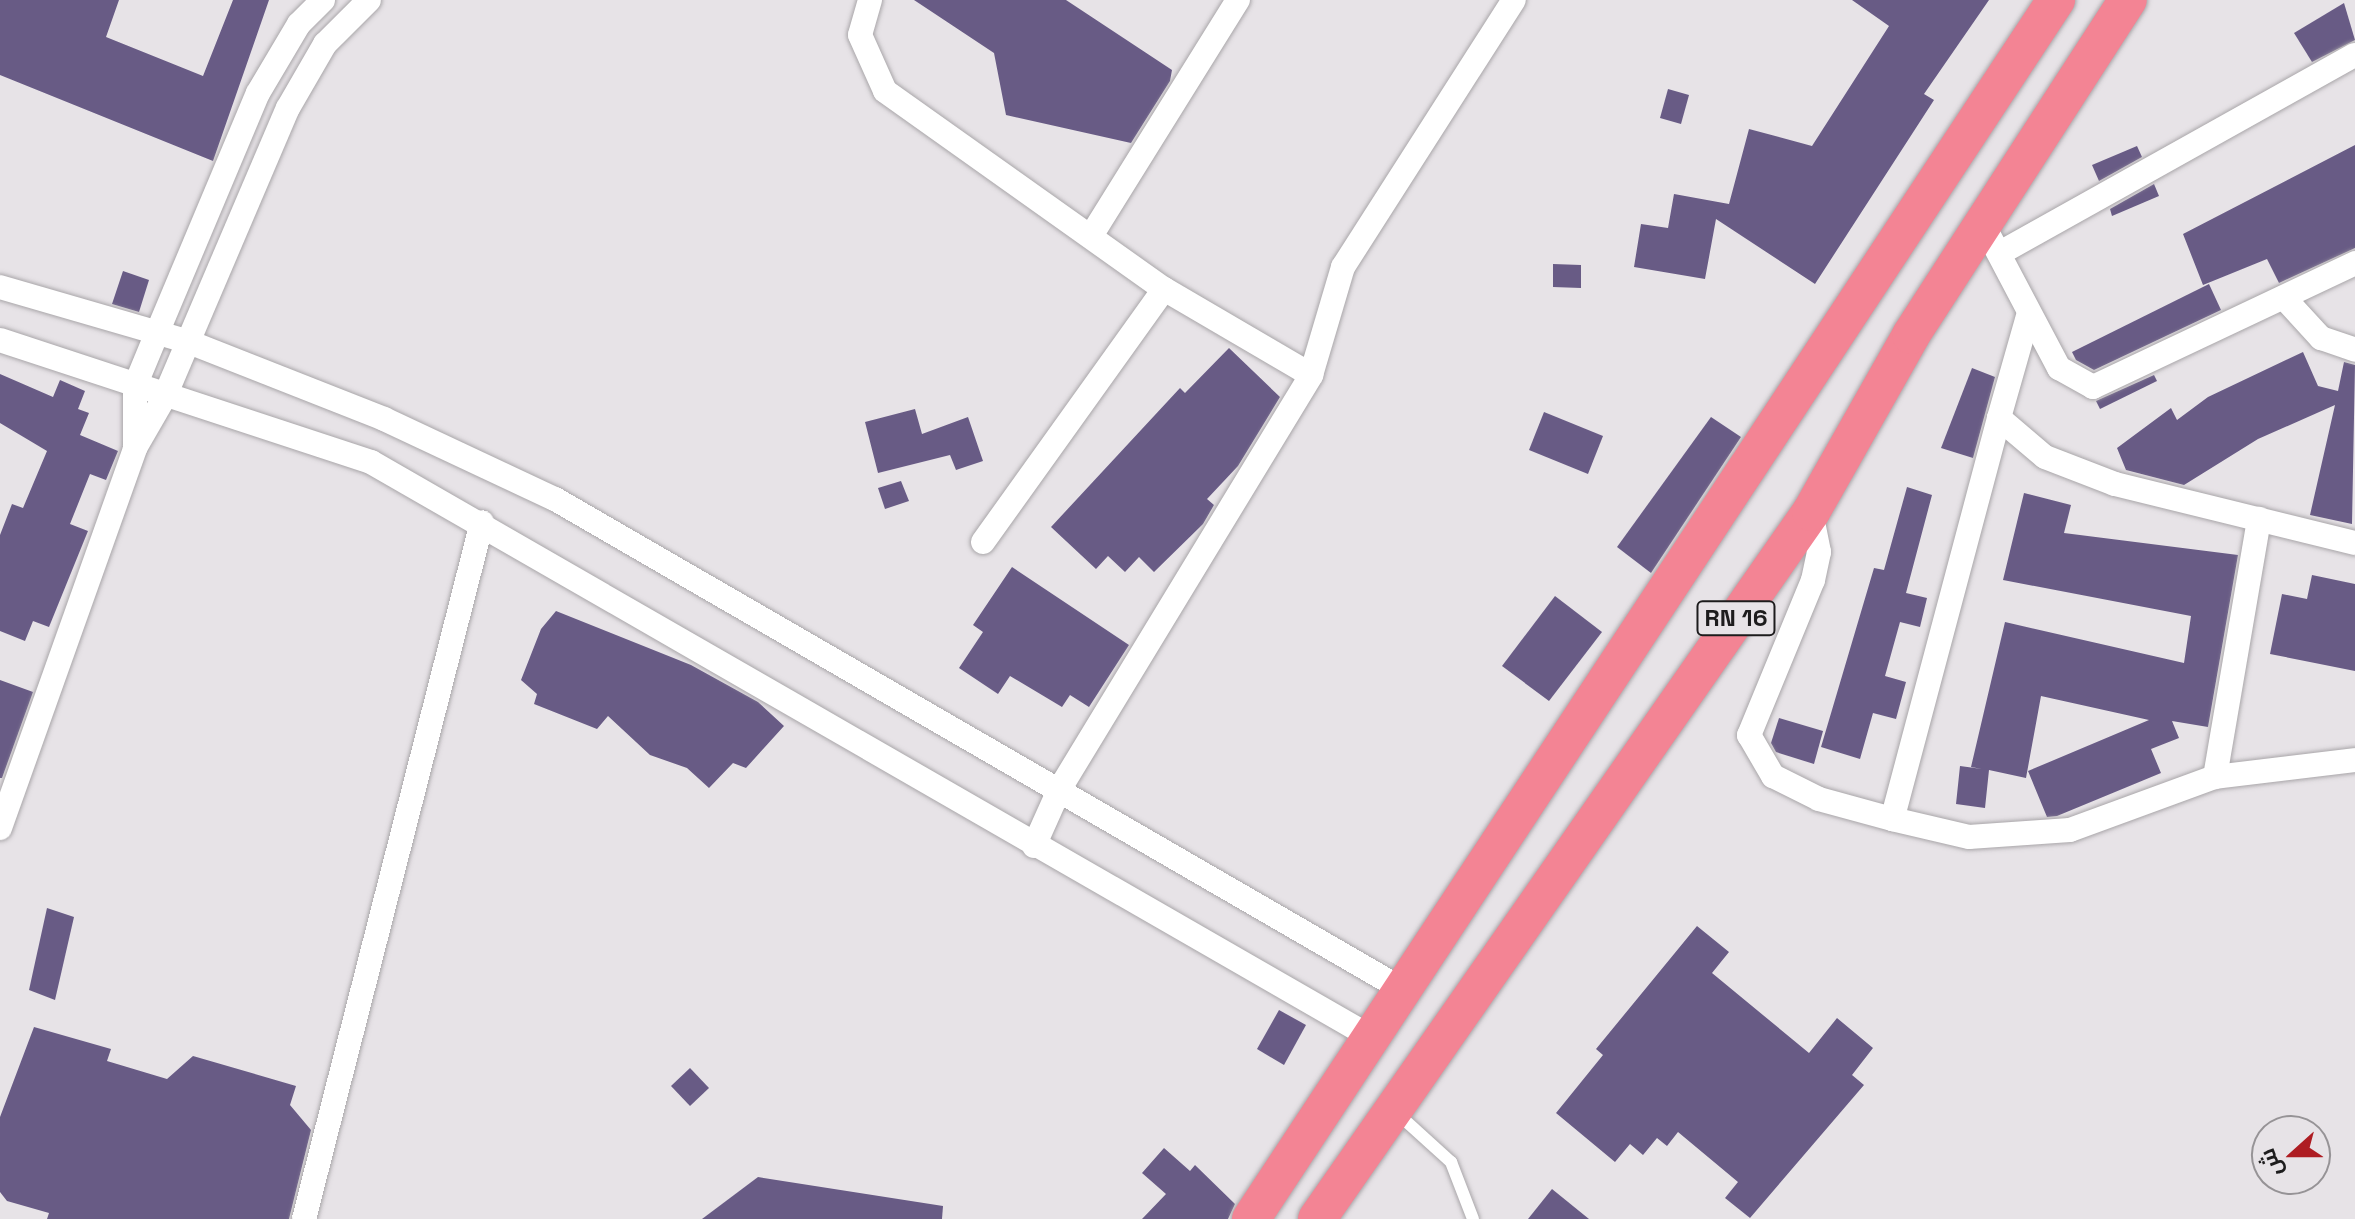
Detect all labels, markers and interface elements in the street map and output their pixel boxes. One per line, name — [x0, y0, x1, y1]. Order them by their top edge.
road number: RN 16 — [1696, 598, 1776, 638]
north arrow — [2251, 1115, 2331, 1195]
text: ش — [2252, 1145, 2289, 1181]

